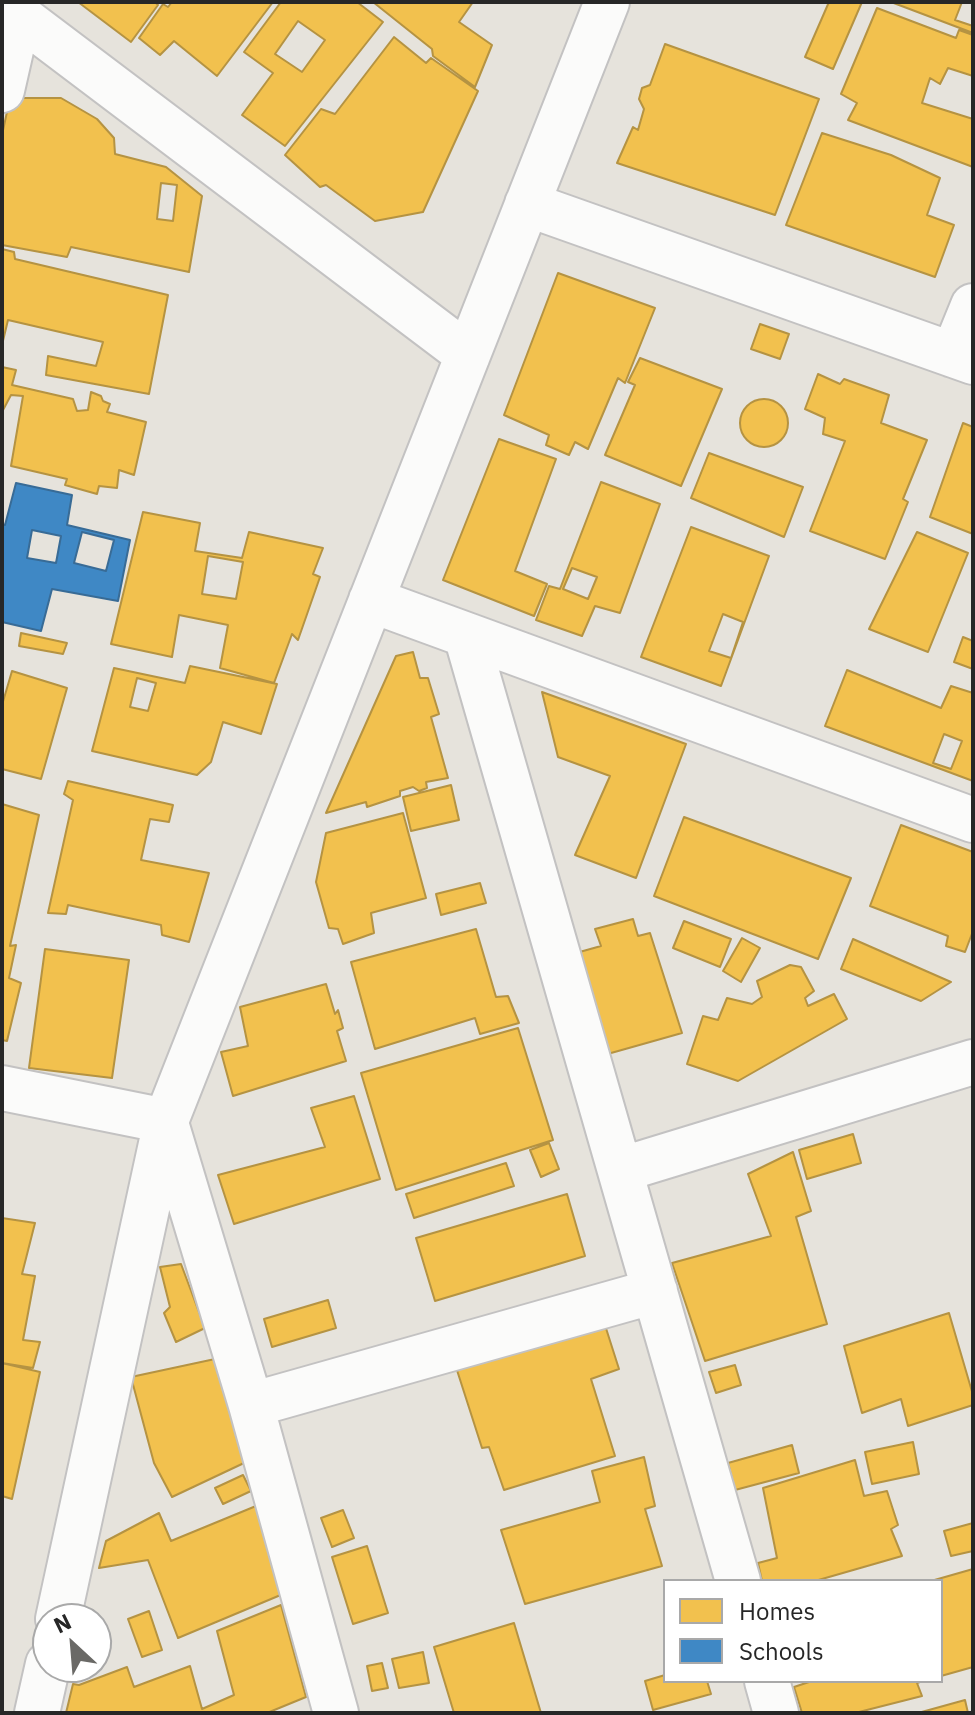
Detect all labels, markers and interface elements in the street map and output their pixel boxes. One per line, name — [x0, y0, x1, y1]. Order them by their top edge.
legend — [663, 1579, 943, 1683]
text: Homes — [739, 1595, 815, 1627]
north arrow — [32, 1603, 112, 1683]
text: N — [49, 1606, 76, 1639]
text: Schools — [739, 1635, 824, 1667]

